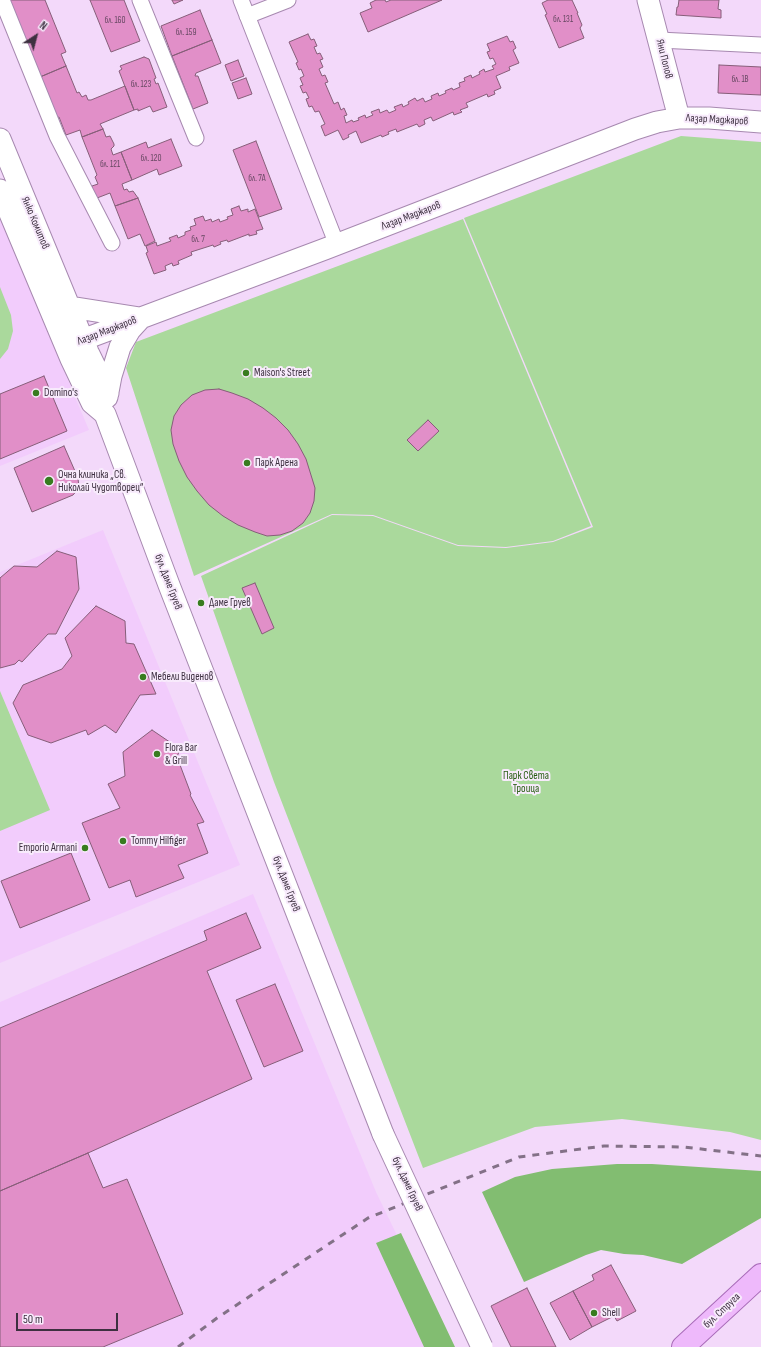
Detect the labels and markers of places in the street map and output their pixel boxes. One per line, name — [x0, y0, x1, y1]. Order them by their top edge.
place label: Maison's Street — [254, 366, 310, 380]
marker: Maison's Street — [241, 368, 251, 378]
place label: Domino's — [44, 386, 78, 400]
marker: Domino's — [31, 388, 41, 398]
place label: Парк Арена — [255, 456, 298, 470]
marker: Парк Арена — [242, 458, 252, 468]
place label: Oчна клиника „Св. Николай Чудотворец“ — [58, 468, 143, 494]
marker: Oчна клиника „Св. Николай Чудотворец“ — [43, 475, 55, 487]
place label: Даме Груев — [209, 596, 251, 610]
marker: Даме Груев — [196, 598, 206, 608]
place label: Мебели Виденов — [151, 670, 213, 684]
marker: Мебели Виденов — [138, 672, 148, 682]
place label: Flora Bar & Grill — [165, 741, 197, 767]
marker: Flora Bar & Grill — [152, 749, 162, 759]
place label: Tommy Hilfiger — [131, 834, 186, 848]
marker: Tommy Hilfiger — [118, 836, 128, 846]
place label: Emporio Armani — [19, 841, 77, 855]
marker: Emporio Armani — [80, 843, 90, 853]
place label: Shell — [602, 1306, 620, 1320]
marker: Shell — [589, 1308, 599, 1318]

